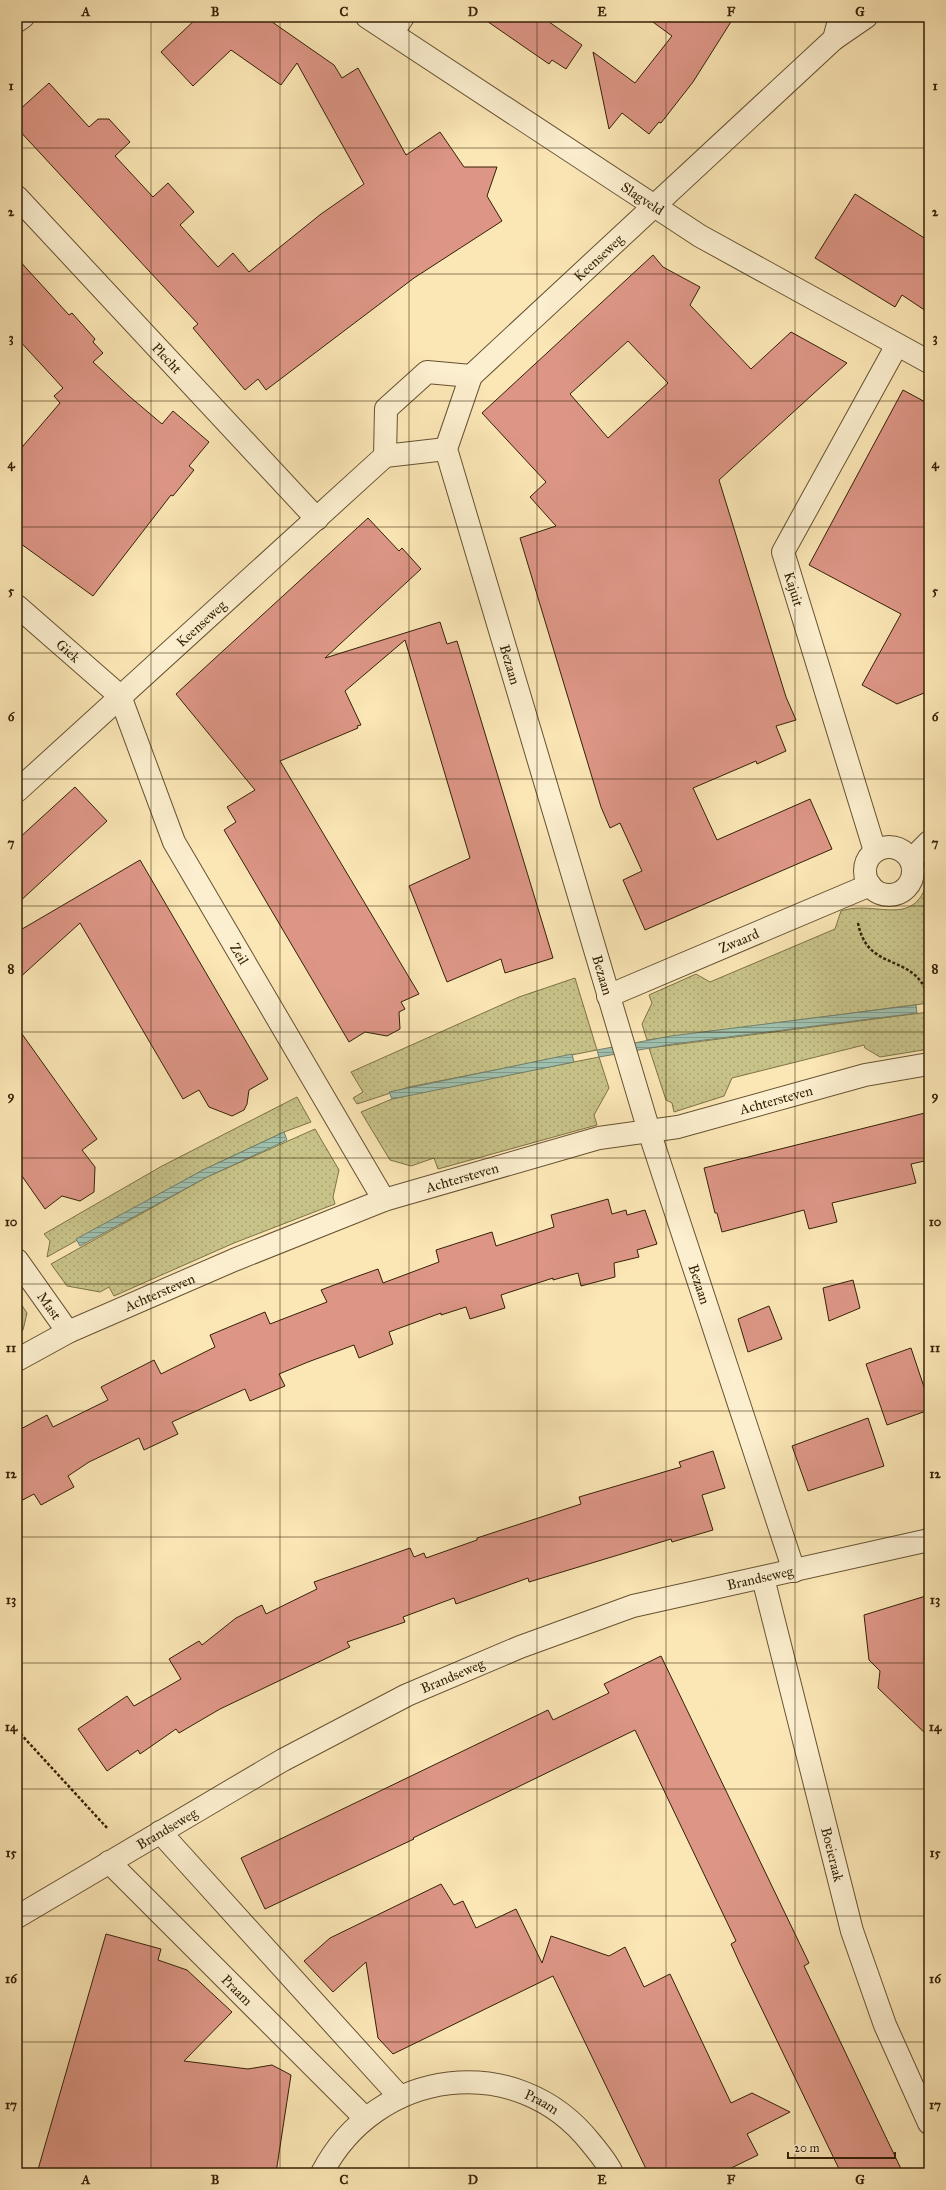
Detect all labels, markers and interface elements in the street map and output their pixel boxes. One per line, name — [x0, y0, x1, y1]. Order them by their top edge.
text: A — [81, 4, 91, 20]
text: B — [211, 4, 220, 20]
text: C — [340, 4, 349, 20]
text: D — [468, 4, 478, 20]
text: E — [597, 4, 607, 20]
text: F — [727, 4, 736, 20]
text: G — [855, 4, 865, 20]
text: 1 — [8, 78, 14, 94]
text: 1 — [932, 78, 938, 94]
street label: Slagveld — [618, 179, 667, 219]
text: 2 — [8, 204, 15, 220]
text: 2 — [932, 204, 939, 220]
street label: Keenseweg — [571, 231, 627, 285]
text: 3 — [8, 330, 14, 346]
text: 3 — [932, 330, 938, 346]
street label: Plecht — [148, 339, 185, 377]
text: 4 — [7, 456, 15, 472]
text: 4 — [931, 456, 939, 472]
street label: Kajuit — [780, 570, 807, 609]
text: 5 — [8, 583, 15, 599]
text: 5 — [932, 583, 939, 599]
street label: Keenseweg — [173, 596, 230, 651]
street label: Giek — [52, 636, 84, 667]
street label: Bezaan — [496, 643, 524, 687]
text: 6 — [8, 709, 16, 725]
text: 6 — [932, 709, 940, 725]
text: 7 — [8, 835, 15, 851]
text: 7 — [932, 835, 939, 851]
street label: Zwaard — [716, 925, 761, 957]
street label: Zeil — [226, 940, 252, 968]
street label: Bezaan — [588, 953, 616, 998]
text: 8 — [8, 961, 15, 977]
text: 8 — [932, 961, 939, 977]
street label: Achtersteven — [737, 1082, 815, 1119]
text: 9 — [8, 1088, 15, 1104]
text: 9 — [932, 1088, 939, 1104]
street label: Achtersteven — [423, 1159, 501, 1197]
text: 10 — [5, 1214, 18, 1230]
text: 10 — [929, 1214, 942, 1230]
street label: Bezaan — [685, 1262, 714, 1307]
street label: Achtersteven — [121, 1270, 198, 1316]
street label: Mast — [33, 1289, 65, 1323]
text: 11 — [6, 1340, 16, 1356]
text: 11 — [930, 1340, 940, 1356]
text: 12 — [5, 1466, 17, 1482]
text: 12 — [929, 1466, 941, 1482]
street label: Brandseweg — [725, 1562, 795, 1594]
text: 13 — [6, 1592, 16, 1608]
text: 13 — [930, 1592, 940, 1608]
street label: Brandseweg — [418, 1655, 487, 1697]
text: 14 — [5, 1719, 18, 1735]
text: 14 — [929, 1719, 942, 1735]
street label: Brandseweg — [134, 1804, 201, 1853]
street label: Boeieraak — [817, 1825, 847, 1884]
text: 15 — [5, 1845, 17, 1861]
text: 15 — [929, 1845, 941, 1861]
text: 16 — [5, 1971, 18, 1987]
street label: Praam — [218, 1971, 256, 2010]
text: 16 — [929, 1971, 942, 1987]
street label: Praam — [522, 2086, 562, 2118]
text: 17 — [5, 2097, 17, 2113]
text: 17 — [929, 2097, 941, 2113]
scale bar — [788, 2134, 895, 2160]
text: 20 m — [794, 2141, 820, 2155]
text: A — [81, 2172, 91, 2188]
text: B — [211, 2172, 220, 2188]
text: C — [340, 2172, 349, 2188]
text: D — [468, 2172, 478, 2188]
text: E — [597, 2172, 607, 2188]
text: F — [727, 2172, 736, 2188]
text: G — [855, 2172, 865, 2188]

